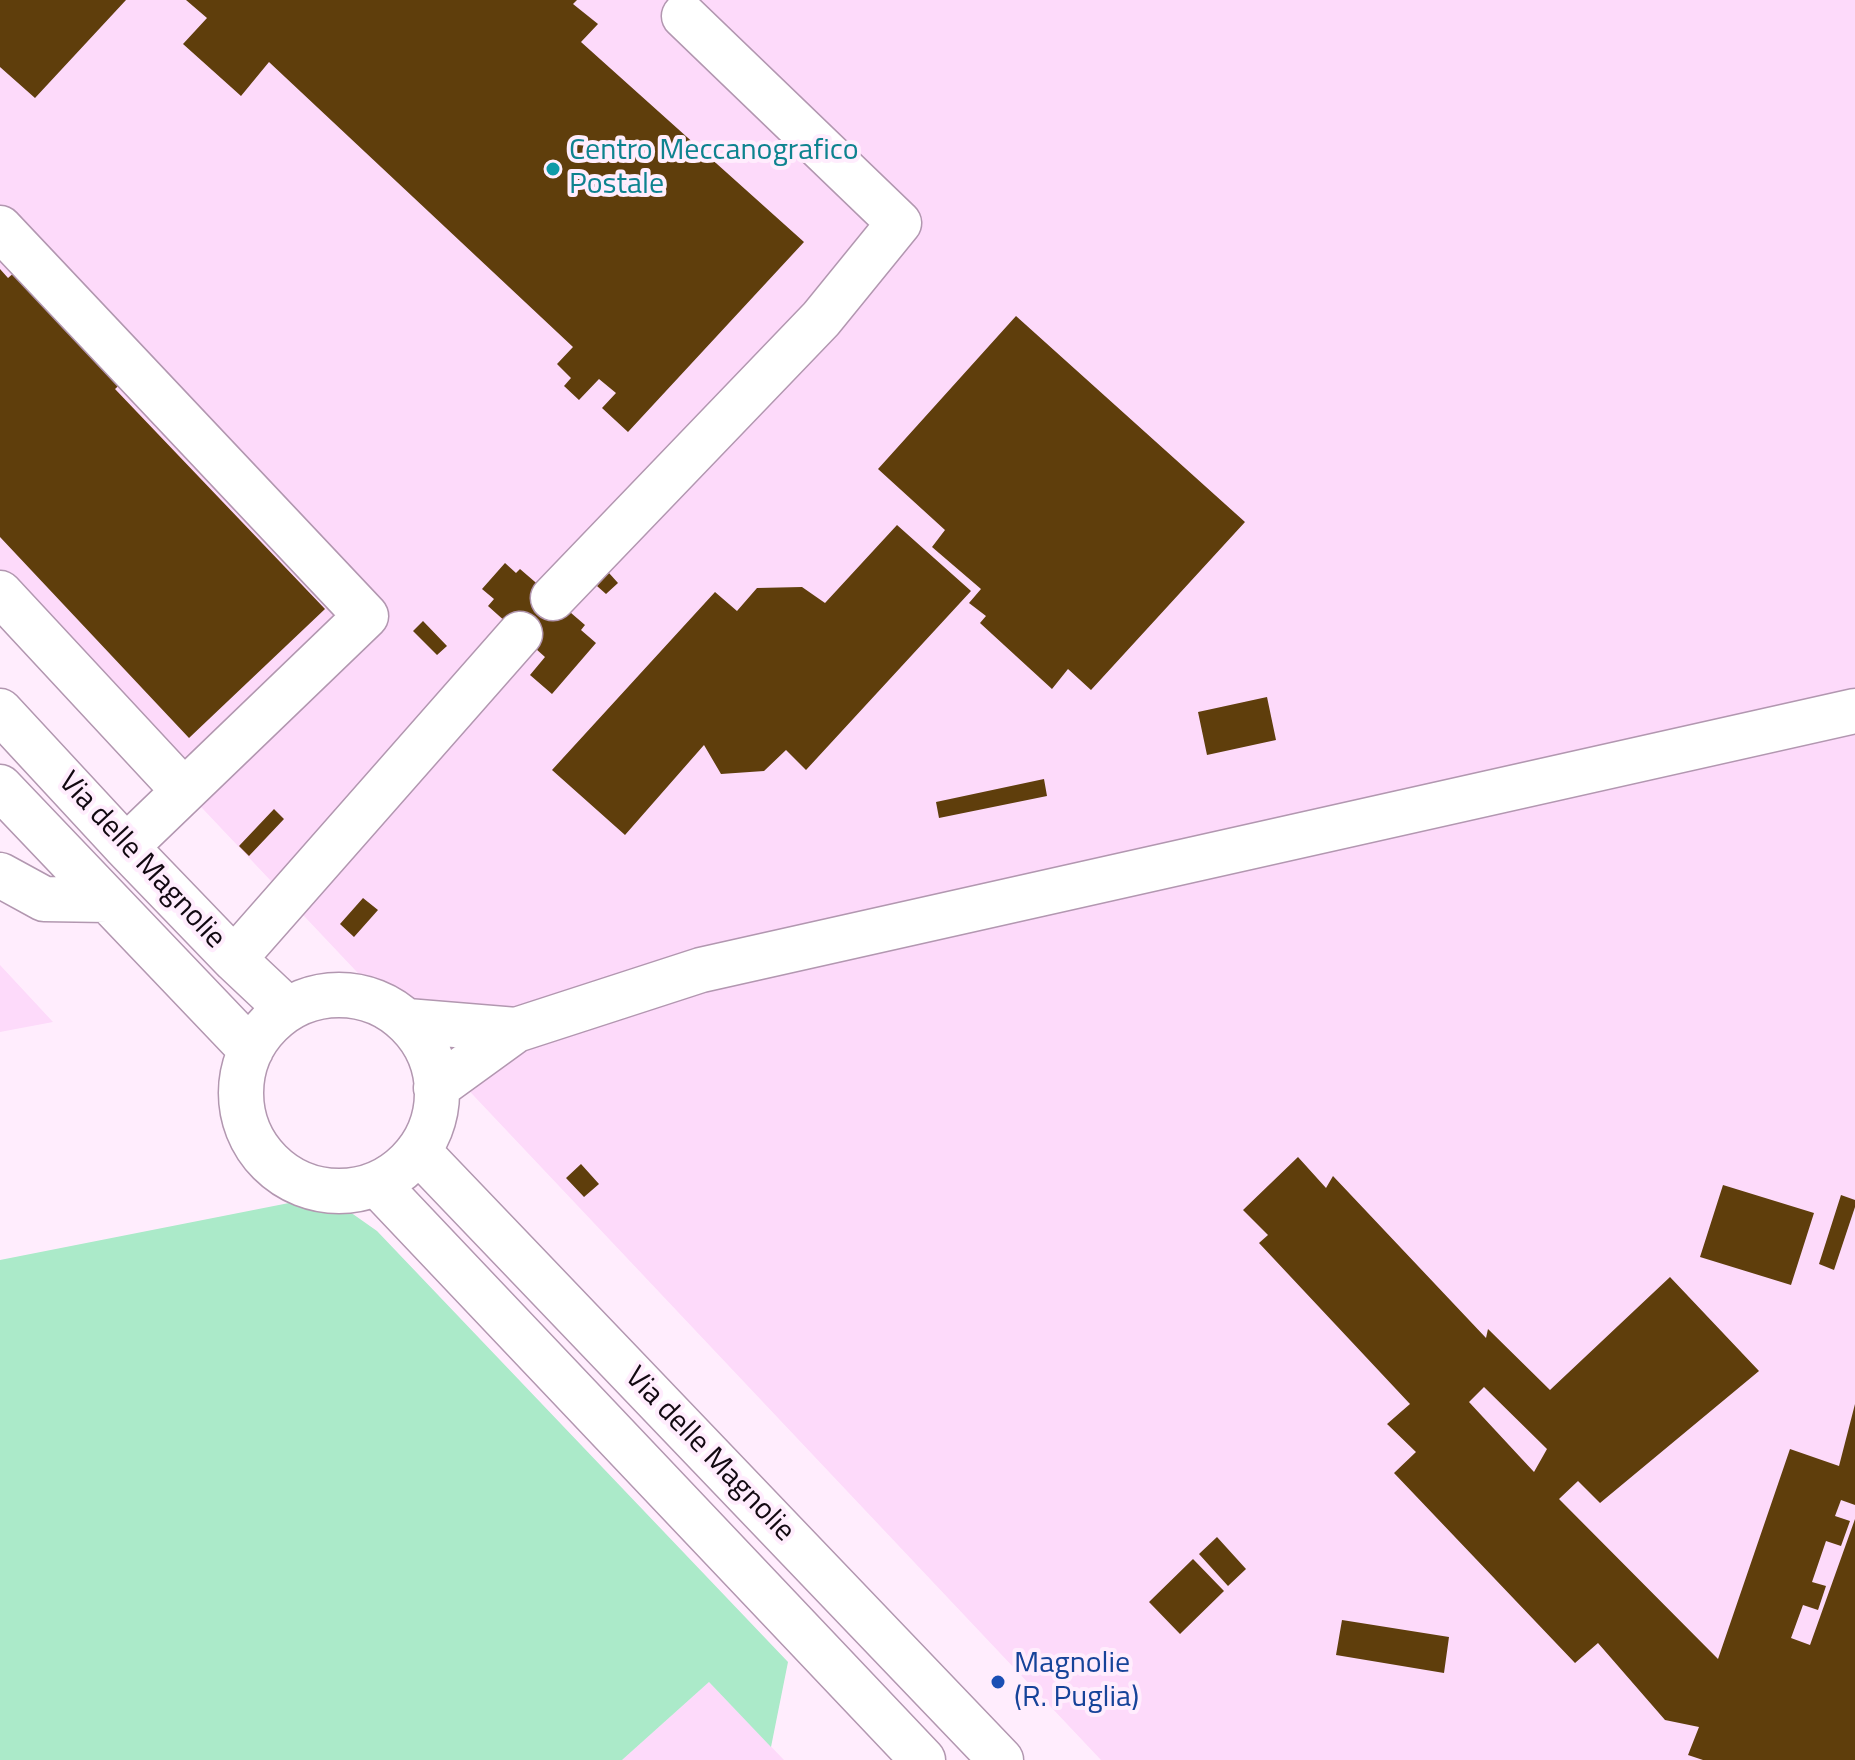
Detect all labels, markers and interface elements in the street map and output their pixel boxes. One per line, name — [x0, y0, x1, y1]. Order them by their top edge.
place label: Centro Meccanografico Postale — [569, 134, 858, 204]
marker: Centro Meccanografico Postale — [544, 160, 562, 178]
street label: Via delle Magnolie — [50, 765, 232, 957]
street label: Via delle Magnolie — [617, 1360, 801, 1550]
place label: Magnolie (R. Puglia) — [1014, 1647, 1139, 1718]
marker: Magnolie (R. Puglia) — [989, 1673, 1007, 1691]

